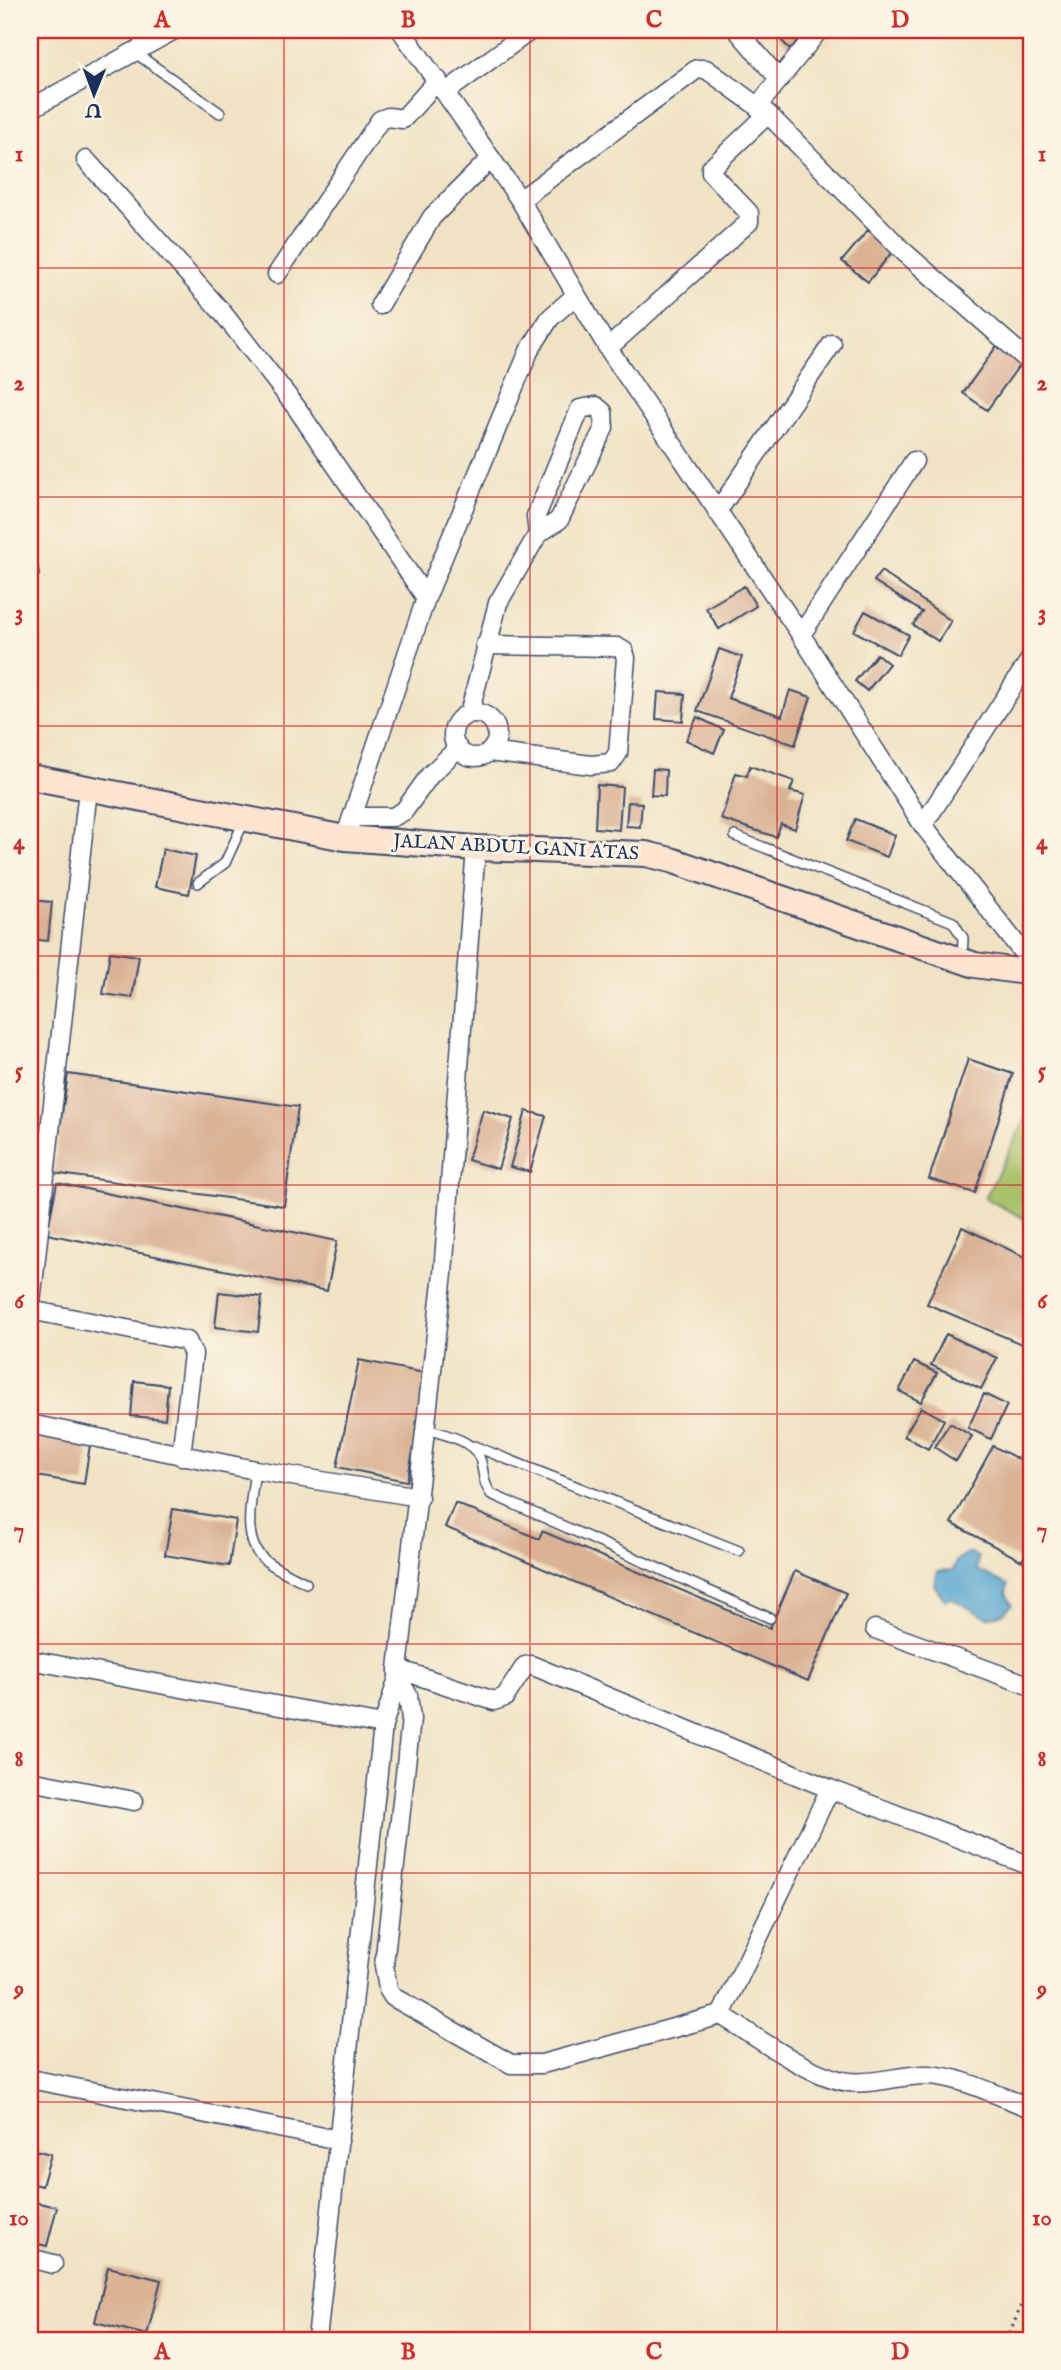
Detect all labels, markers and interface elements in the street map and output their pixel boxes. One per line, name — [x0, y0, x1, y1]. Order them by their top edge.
text: A — [153, 6, 171, 35]
text: B — [400, 6, 416, 35]
text: C — [646, 6, 663, 35]
text: D — [891, 6, 909, 35]
north arrow — [60, 60, 130, 130]
text: U — [85, 97, 103, 121]
text: 1 — [15, 140, 23, 169]
text: 1 — [1038, 140, 1046, 169]
text: 2 — [14, 369, 25, 398]
text: 2 — [1037, 369, 1048, 398]
text: 3 — [15, 599, 23, 628]
text: 3 — [1038, 599, 1046, 628]
text: 4 — [13, 828, 25, 857]
text: 4 — [1036, 828, 1048, 857]
street label: JALAN ABDUL GANI ATAS — [391, 829, 639, 866]
text: 5 — [15, 1057, 24, 1086]
text: 5 — [1038, 1057, 1047, 1086]
text: 6 — [14, 1287, 25, 1316]
text: 6 — [1037, 1287, 1048, 1316]
text: 7 — [14, 1516, 24, 1545]
text: 7 — [1037, 1516, 1047, 1545]
text: 8 — [14, 1745, 24, 1774]
text: 8 — [1037, 1745, 1047, 1774]
text: 9 — [13, 1975, 24, 2004]
text: 9 — [1036, 1975, 1047, 2004]
text: 10 — [9, 2204, 29, 2233]
text: 10 — [1032, 2204, 1052, 2233]
text: A — [153, 2338, 171, 2367]
text: B — [400, 2338, 416, 2367]
text: C — [646, 2338, 663, 2367]
text: D — [891, 2338, 909, 2367]

